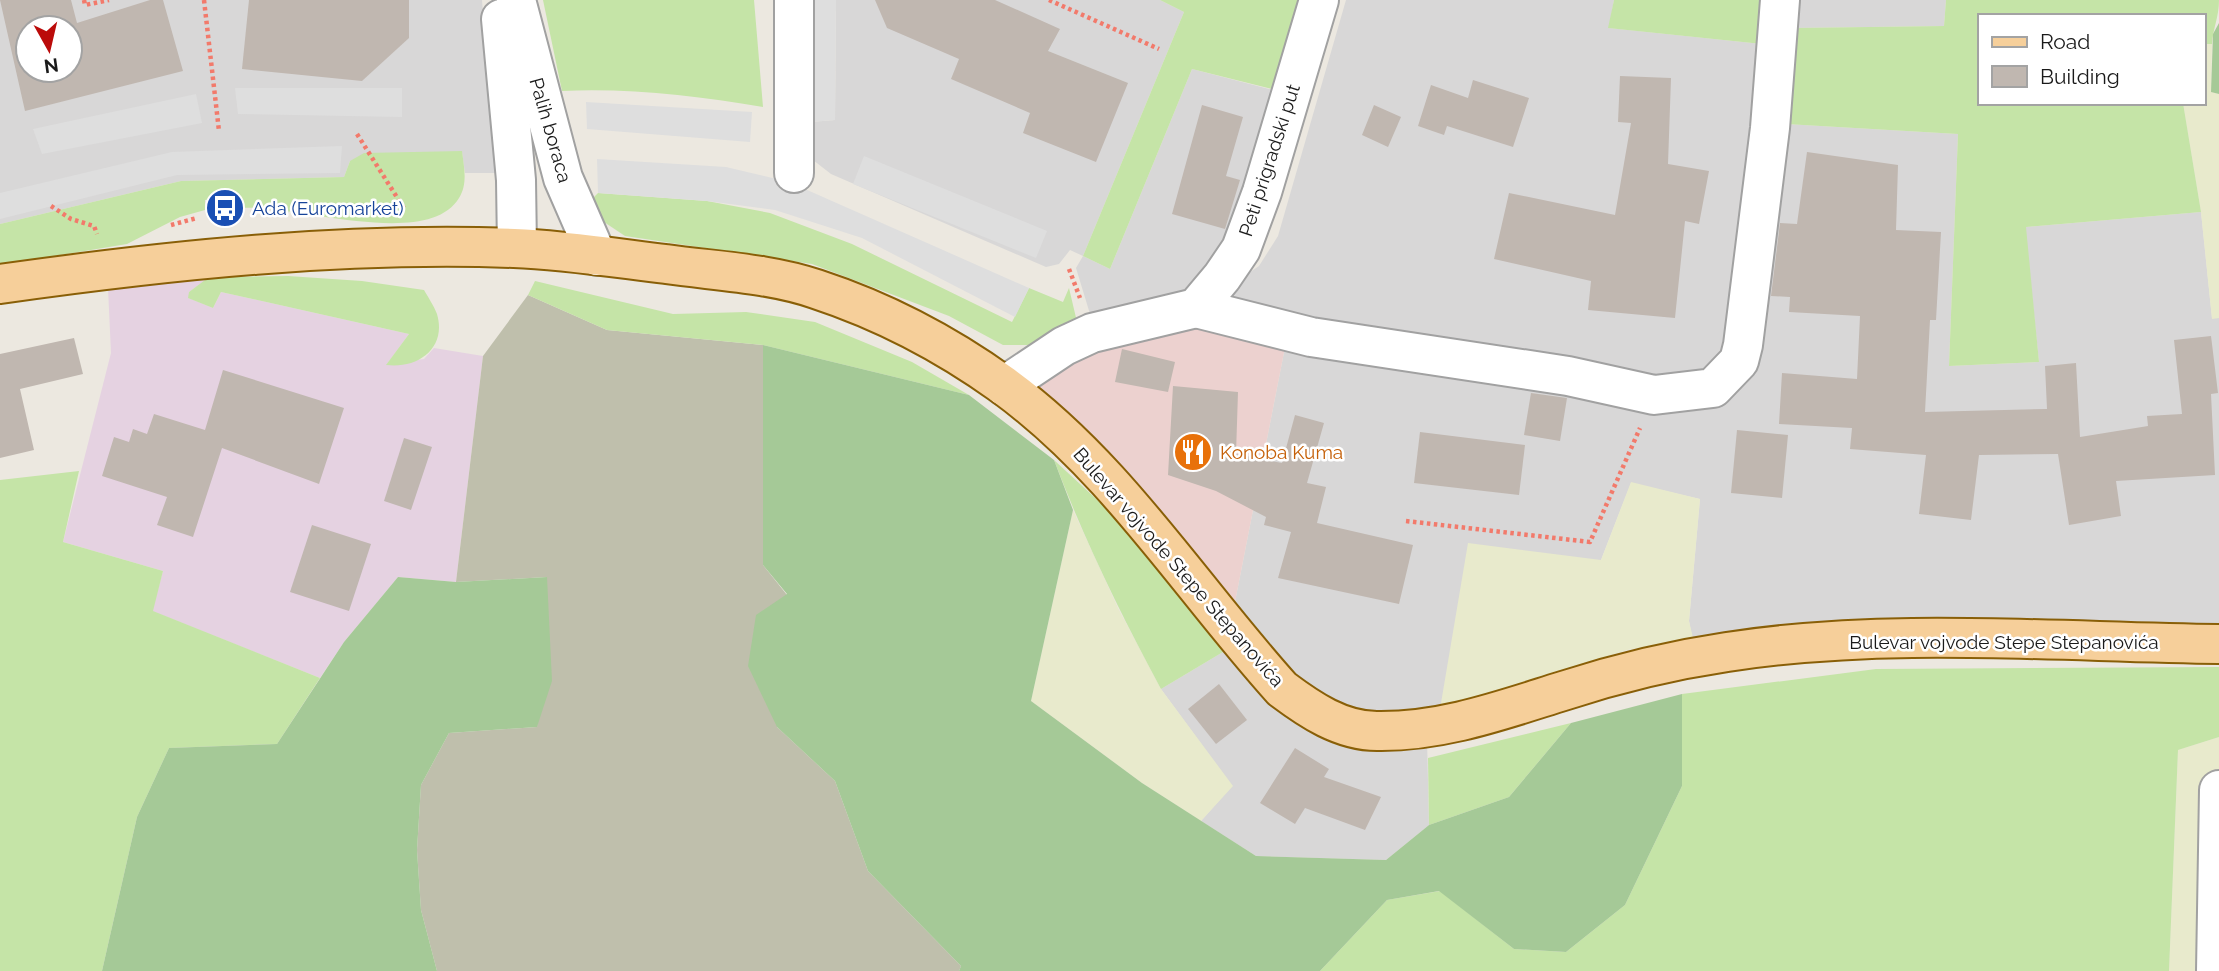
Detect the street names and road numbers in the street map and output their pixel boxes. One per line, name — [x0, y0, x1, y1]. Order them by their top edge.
street label: Palih boraca — [526, 75, 576, 185]
street label: Peti prigradski put — [1234, 81, 1304, 239]
street label: Bulevar vojvode Stepe Stepanovića — [1069, 443, 1289, 691]
street label: Bulevar vojvode Stepe Stepanovića — [1849, 631, 2159, 653]

